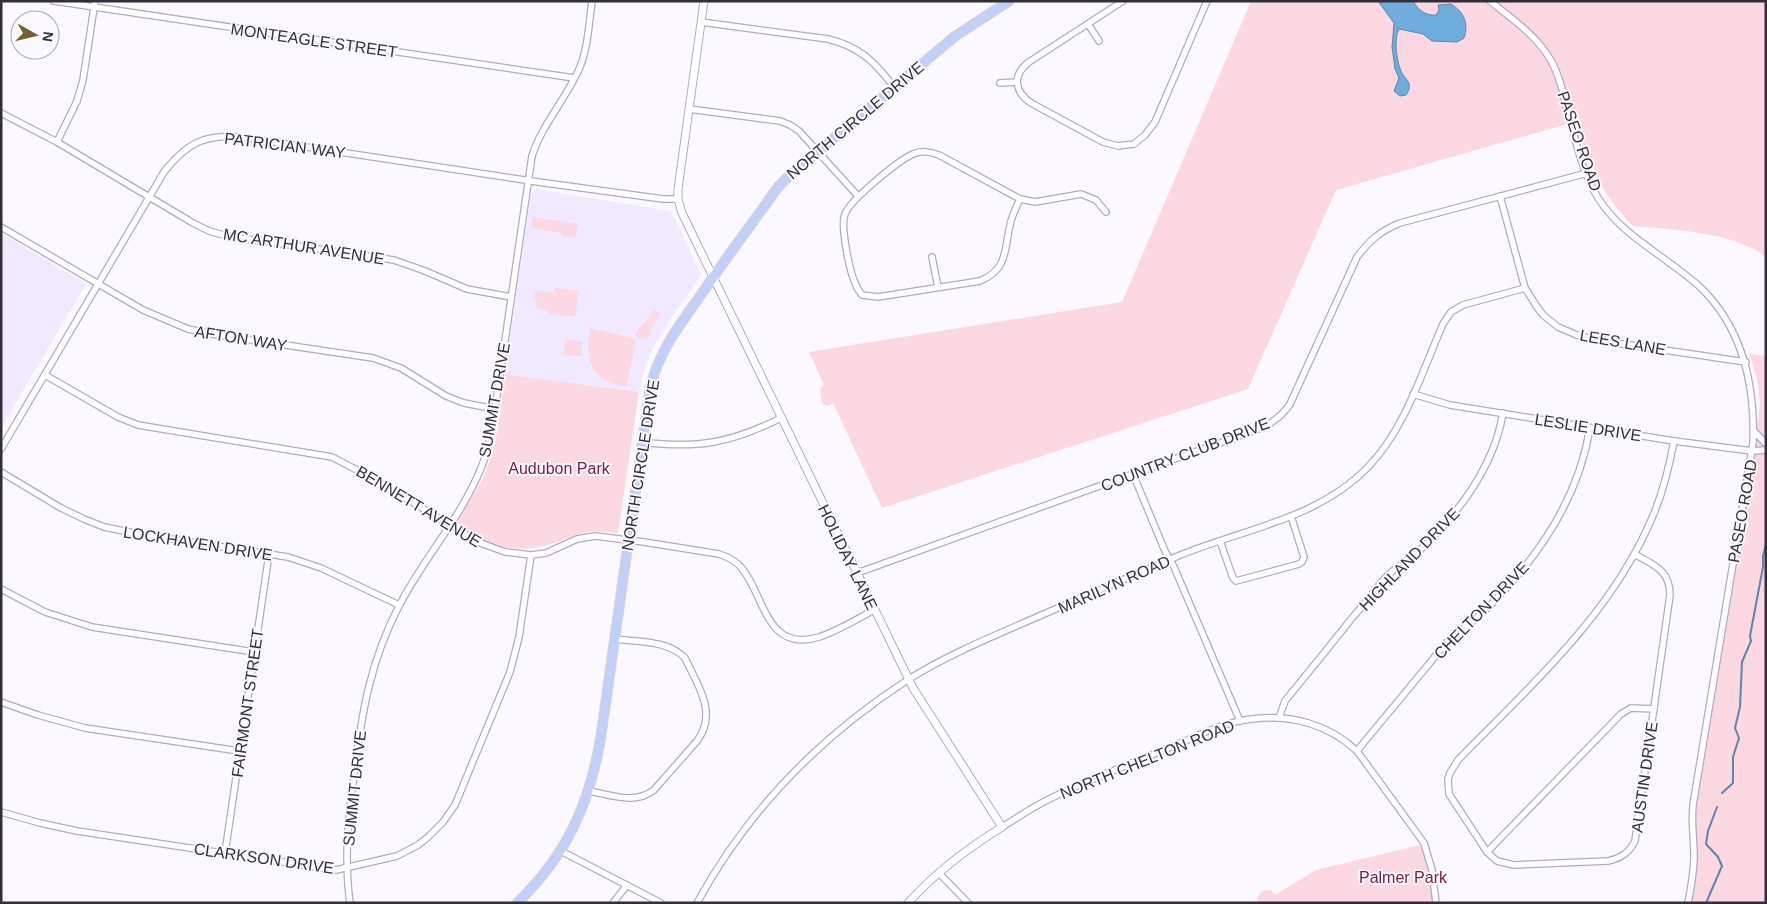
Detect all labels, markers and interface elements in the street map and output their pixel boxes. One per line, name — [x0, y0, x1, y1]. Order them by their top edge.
north arrow — [10, 10, 60, 60]
street label: MONTEAGLE STREET — [230, 20, 399, 61]
text: N — [39, 31, 57, 43]
street label: NORTH CIRCLE DRIVE — [784, 58, 927, 183]
street label: PASEO ROAD — [1554, 89, 1605, 193]
street label: PATRICIAN WAY — [223, 130, 347, 161]
street label: MC ARTHUR AVENUE — [222, 225, 386, 268]
street label: AFTON WAY — [194, 323, 289, 354]
street label: LEES LANE — [1579, 327, 1667, 358]
street label: SUMMIT DRIVE — [476, 341, 513, 459]
street label: NORTH CIRCLE DRIVE — [619, 378, 662, 552]
street label: LESLIE DRIVE — [1533, 411, 1642, 444]
street label: COUNTRY CLUB DRIVE — [1099, 414, 1272, 494]
street label: PASEO ROAD — [1725, 458, 1760, 564]
park label: Audubon Park — [508, 460, 611, 477]
street label: BENNETT AVENUE — [353, 462, 484, 550]
street label: HOLIDAY LANE — [815, 502, 880, 613]
street label: HIGHLAND DRIVE — [1356, 505, 1463, 614]
street label: LOCKHAVEN DRIVE — [122, 523, 274, 564]
street label: MARILYN ROAD — [1056, 552, 1173, 617]
street label: CHELTON DRIVE — [1431, 558, 1532, 662]
street label: FAIRMONT STREET — [229, 627, 266, 778]
street label: NORTH CHELTON ROAD — [1057, 717, 1237, 802]
street label: AUSTIN DRIVE — [1628, 720, 1661, 834]
street label: SUMMIT DRIVE — [340, 729, 369, 847]
street label: CLARKSON DRIVE — [193, 840, 335, 877]
park label: Palmer Park — [1359, 869, 1448, 886]

